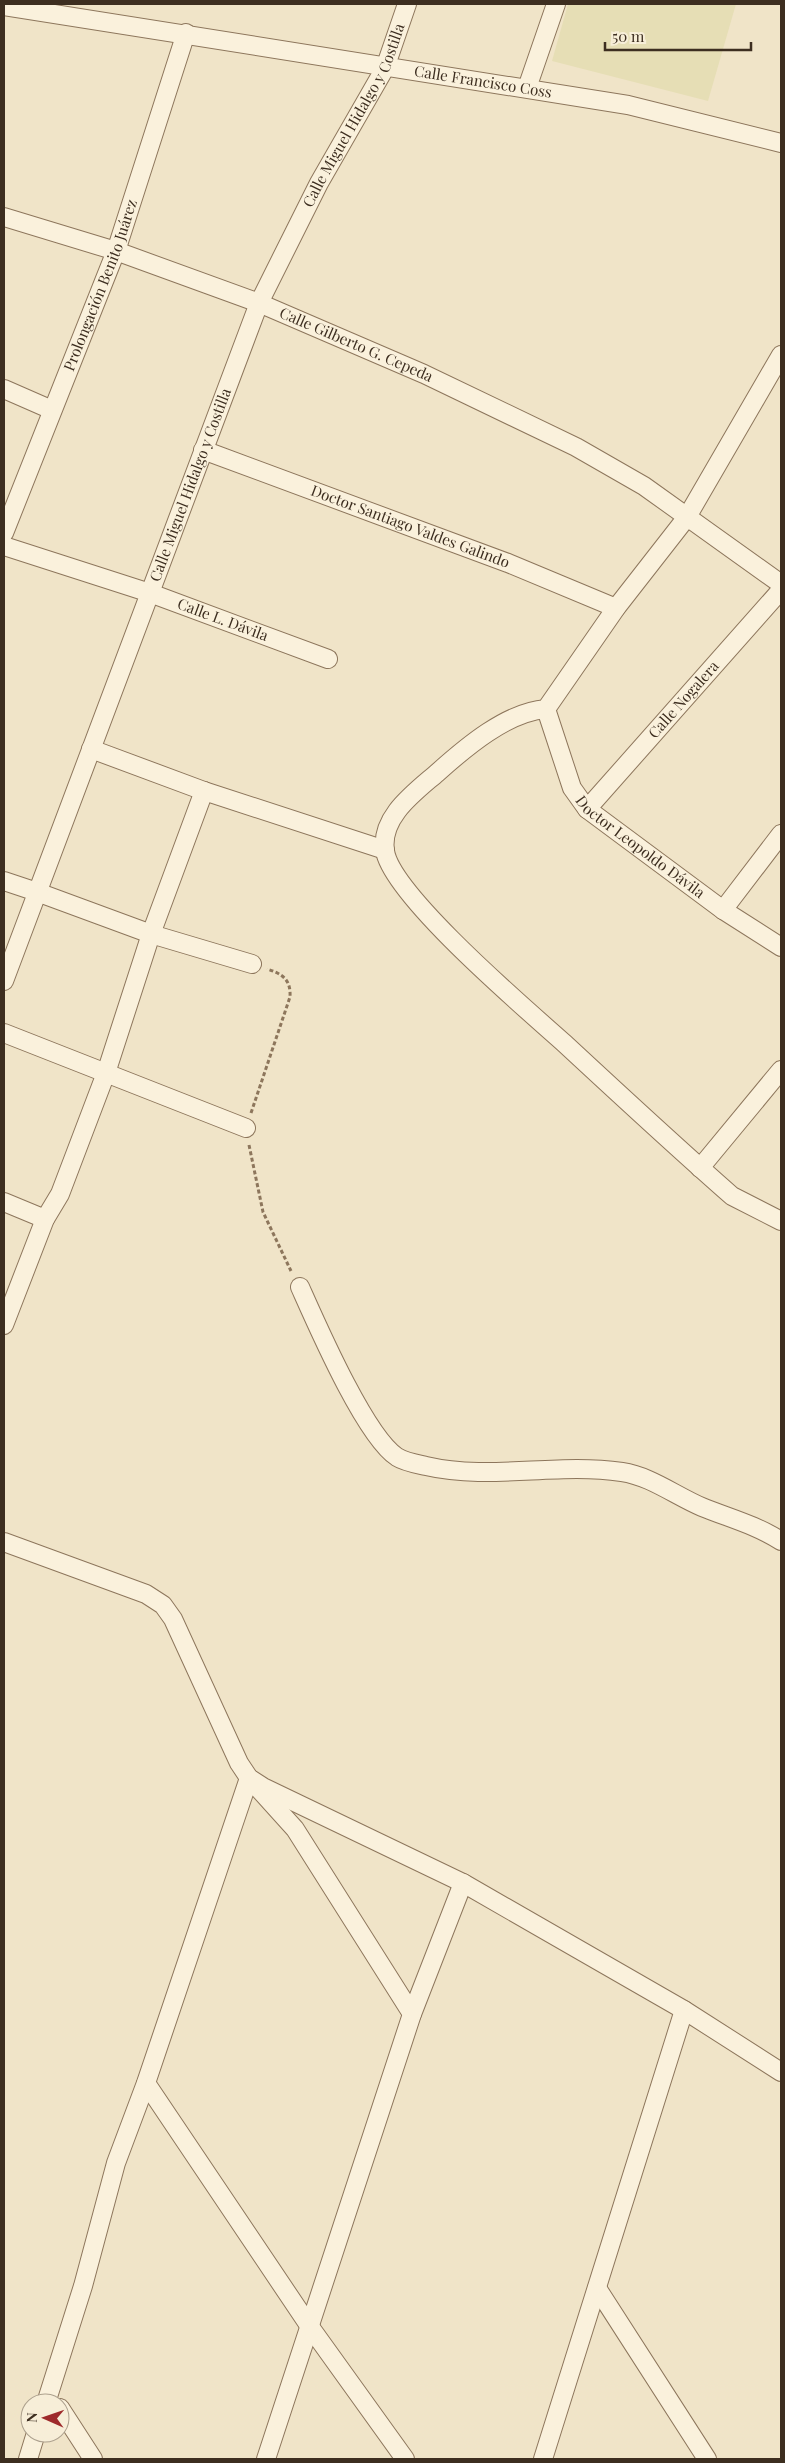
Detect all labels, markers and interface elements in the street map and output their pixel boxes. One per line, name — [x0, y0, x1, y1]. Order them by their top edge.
street label: Calle Miguel Hidalgo y Costilla — [298, 20, 409, 210]
scale bar — [605, 20, 751, 52]
text: 50 m — [612, 26, 645, 46]
street label: Calle Francisco Coss — [413, 60, 553, 102]
street label: Prolongación Benito Juárez — [58, 197, 141, 374]
street label: Calle Gilberto G. Cepeda — [277, 302, 437, 386]
street label: Calle Miguel Hidalgo y Costilla — [144, 385, 235, 584]
street label: Doctor Santiago Valdes Galindo — [308, 480, 513, 572]
street label: Calle L. Dávila — [175, 593, 272, 645]
street label: Calle Nogalera — [643, 656, 723, 742]
street label: Doctor Leopoldo Dávila — [572, 791, 710, 902]
north arrow — [20, 2393, 70, 2443]
text: N — [22, 2412, 41, 2423]

